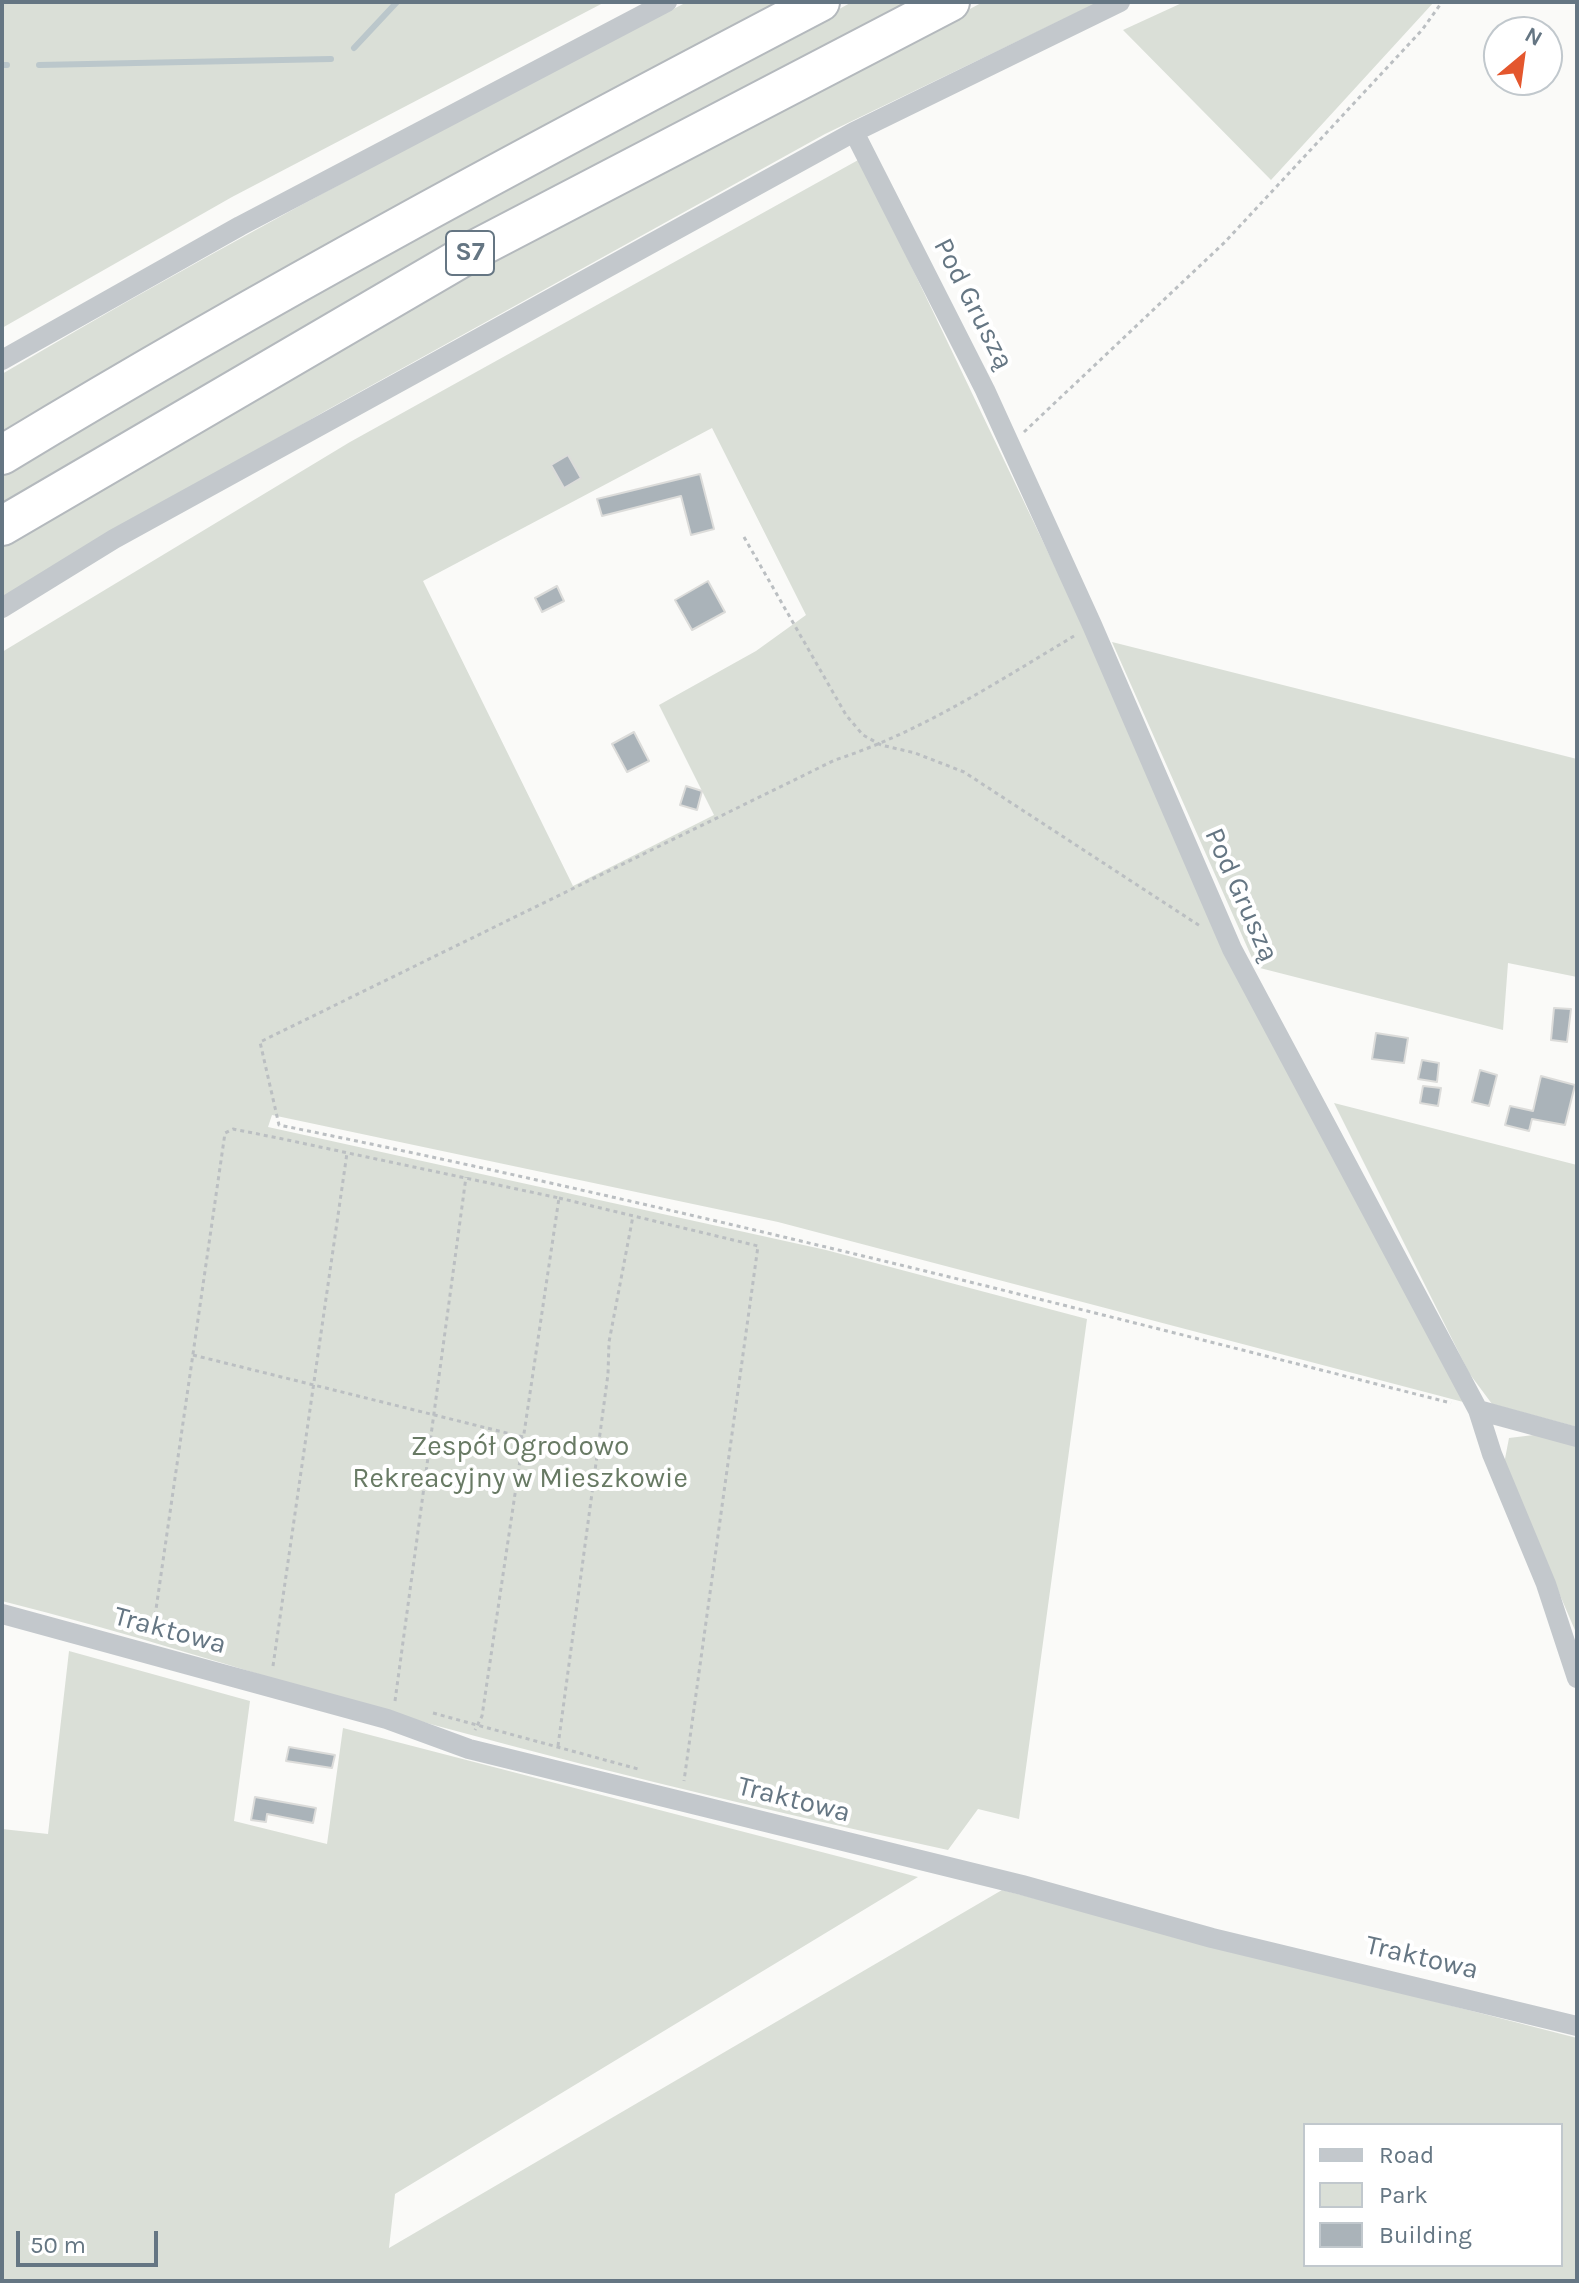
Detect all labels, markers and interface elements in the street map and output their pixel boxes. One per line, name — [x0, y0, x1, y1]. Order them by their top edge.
north arrow — [1483, 16, 1563, 96]
text: N — [1520, 22, 1547, 52]
road number: S7 — [446, 231, 494, 275]
street label: Pod Gruszą — [926, 233, 1020, 375]
street label: Pod Gruszą — [1197, 823, 1285, 967]
park label: Zespół Ogrodowo Rekreacyjny w Mieszkowie — [352, 1430, 688, 1496]
street label: Traktowa — [110, 1600, 230, 1662]
street label: Traktowa — [734, 1770, 854, 1830]
street label: Traktowa — [1362, 1929, 1482, 1987]
legend — [1303, 2123, 1563, 2267]
text: Road — [1379, 2141, 1434, 2169]
text: Park — [1379, 2181, 1428, 2209]
scale bar — [20, 2215, 162, 2265]
text: Building — [1379, 2221, 1472, 2249]
text: 50 m — [30, 2231, 86, 2259]

